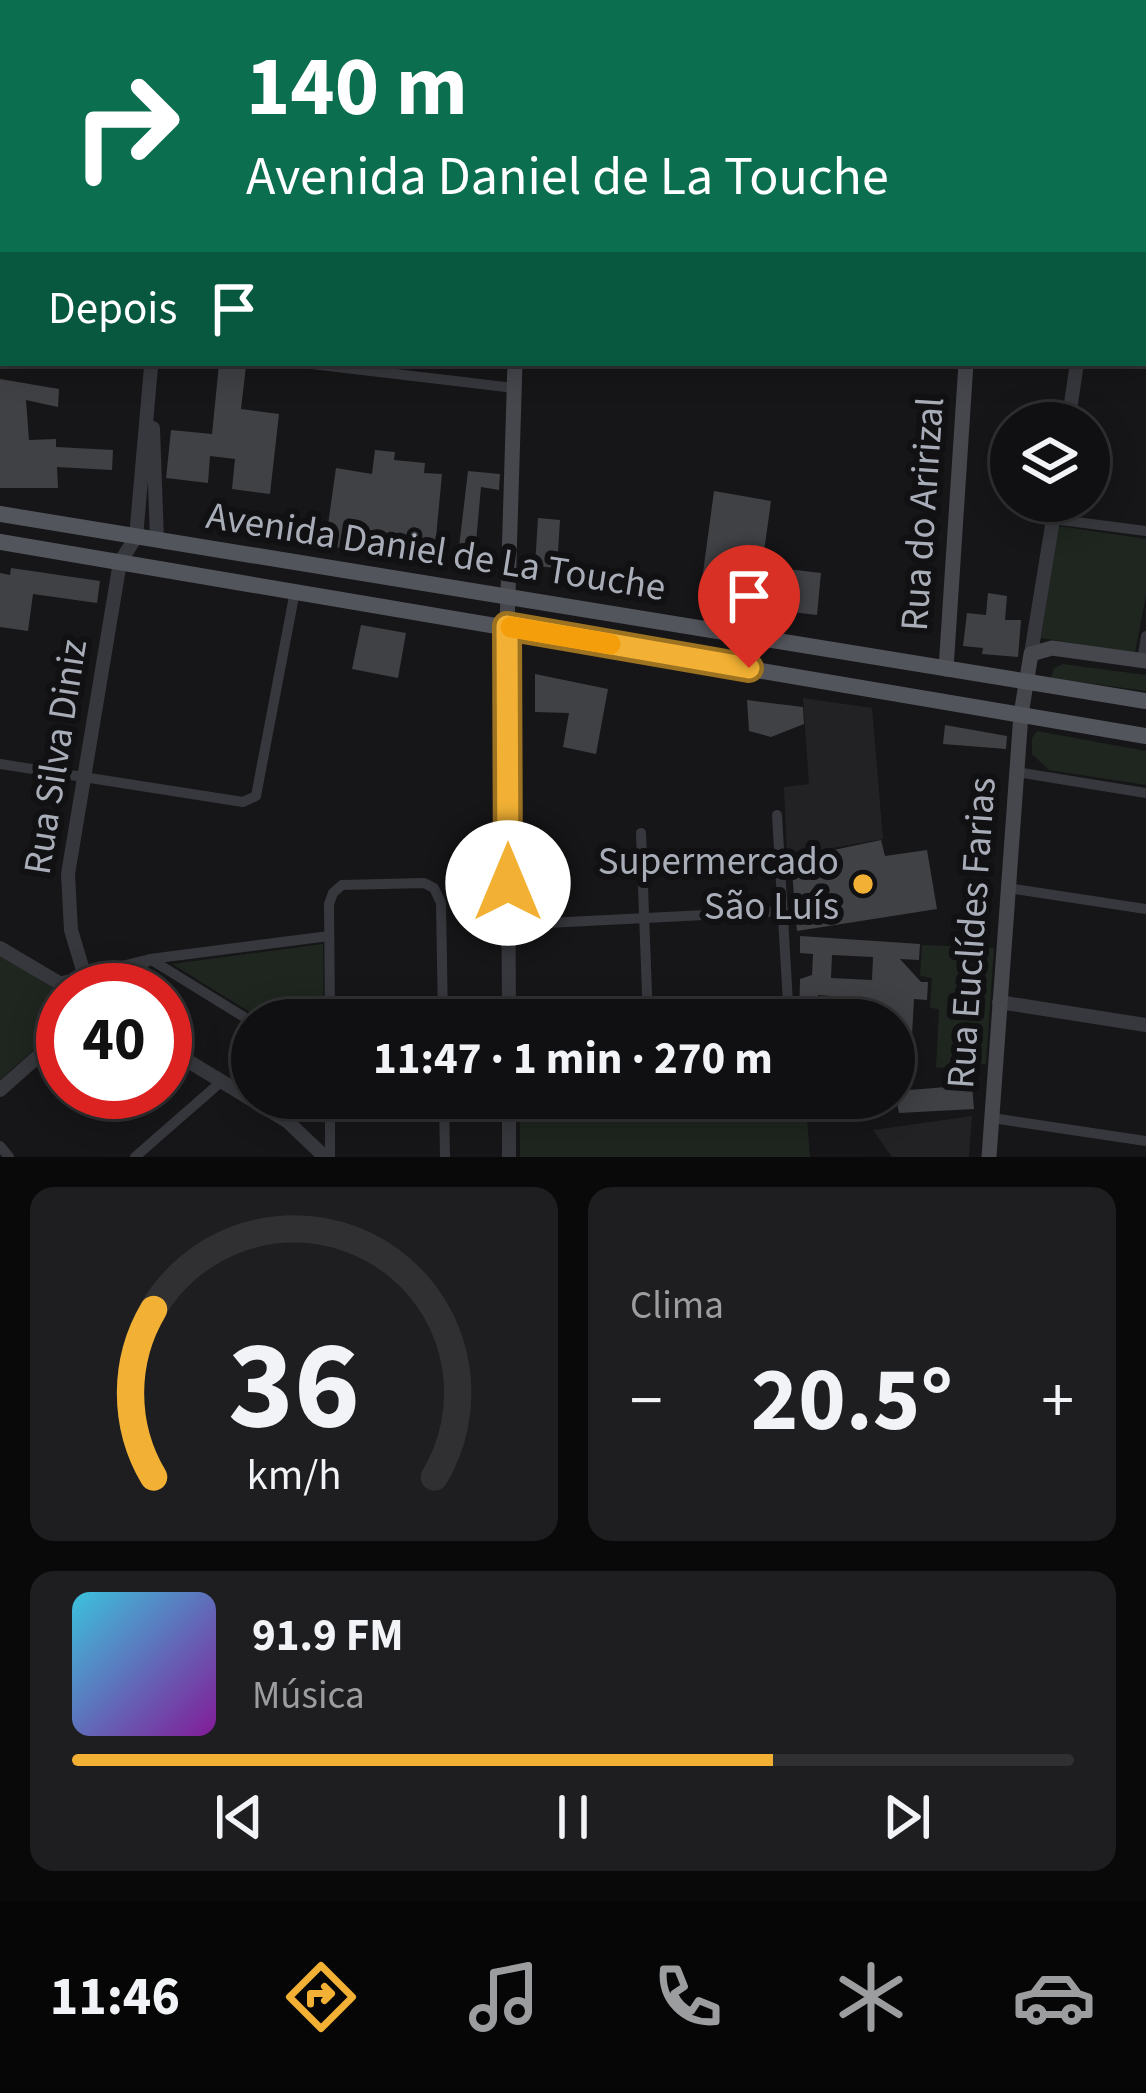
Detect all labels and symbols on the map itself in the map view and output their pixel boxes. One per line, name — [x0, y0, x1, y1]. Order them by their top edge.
street label: Rua do Aririzal — [887, 395, 959, 633]
street label: Avenida Daniel de La Touche — [202, 488, 670, 616]
pin — [698, 545, 800, 668]
street label: Rua Silva Diniz — [10, 635, 102, 879]
street label: Rua Euclídes Farias — [933, 776, 1011, 1090]
position arrow — [445, 820, 571, 946]
place label: Supermercado São Luís — [598, 834, 839, 935]
marker: Supermercado São Luís — [850, 871, 876, 897]
speed limit sign: 40 — [36, 963, 192, 1119]

